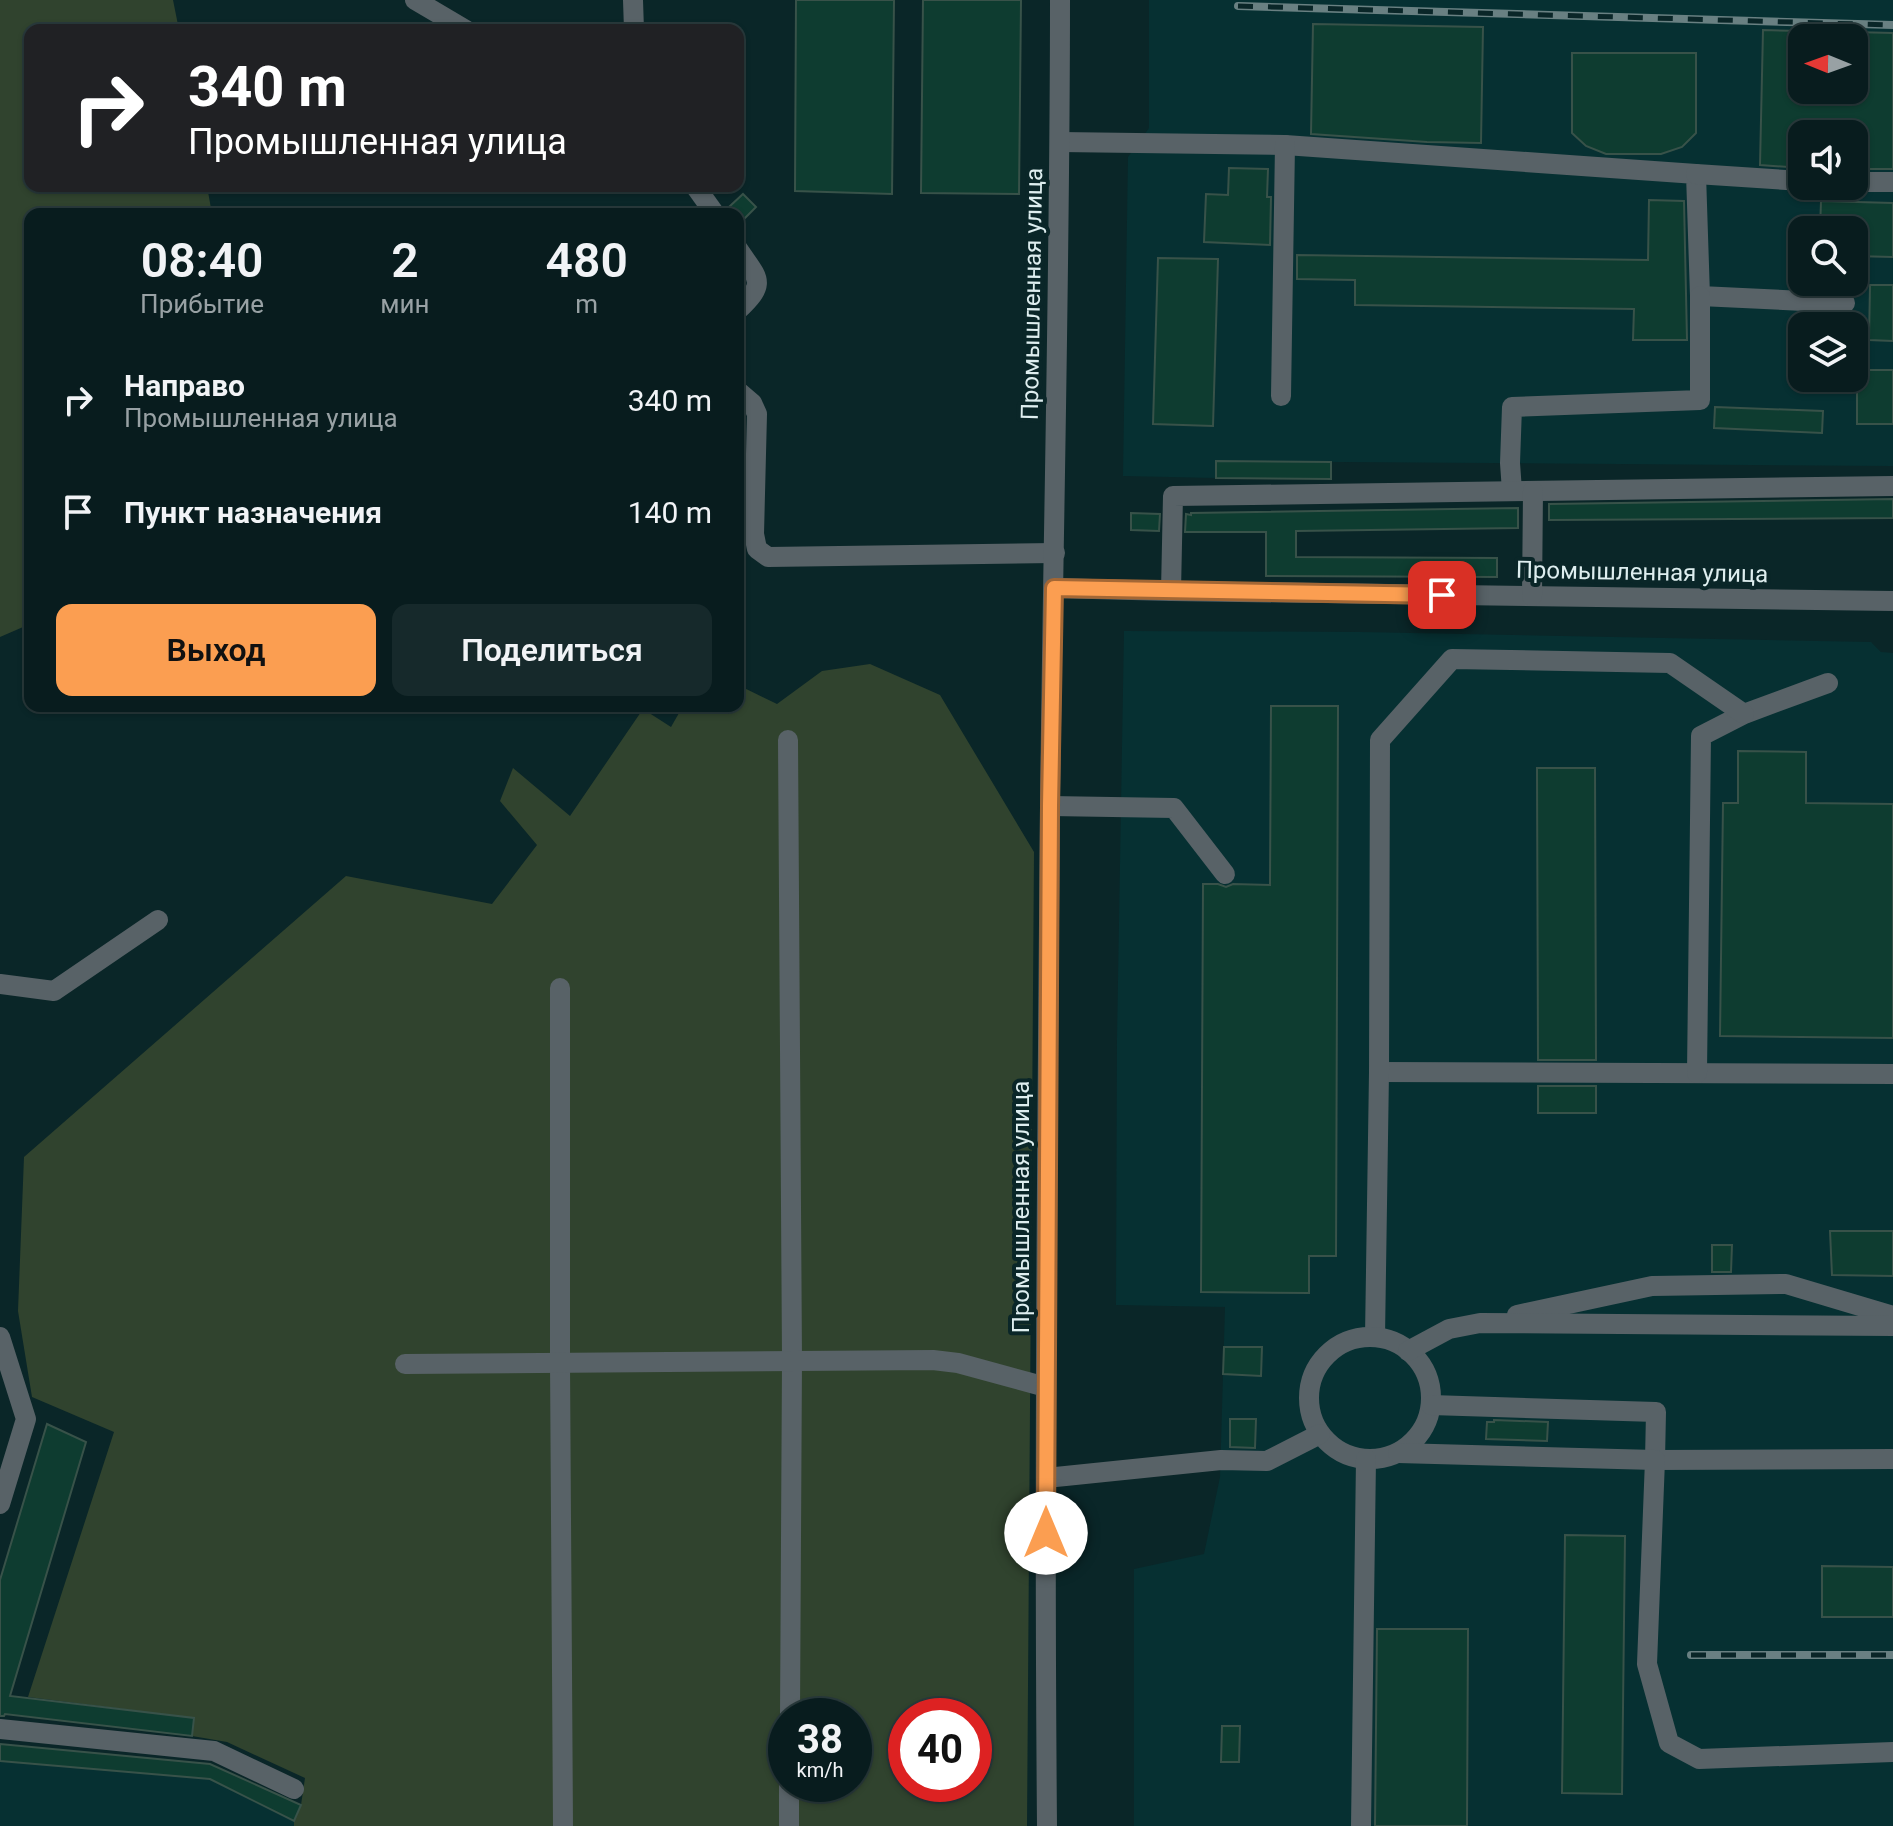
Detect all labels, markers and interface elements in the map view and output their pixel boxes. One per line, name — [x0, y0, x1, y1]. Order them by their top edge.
north arrow — [1788, 24, 1868, 104]
map controls — [1788, 24, 1868, 392]
text: 340 m — [188, 54, 347, 120]
icon: right — [56, 56, 160, 160]
button: sound — [1788, 120, 1868, 200]
text: Промышленная улица — [188, 121, 567, 163]
street label: Промышленная улица — [1016, 168, 1048, 420]
button: search — [1788, 216, 1868, 296]
text: 08:40 — [141, 232, 263, 289]
text: 2 — [391, 232, 419, 289]
text: 480 — [546, 232, 628, 289]
text: Прибытие — [140, 289, 264, 319]
text: мин — [380, 289, 430, 319]
text: m — [575, 289, 598, 319]
button: layers — [1788, 312, 1868, 392]
text: Направо — [124, 368, 245, 403]
icon: right — [56, 378, 100, 422]
text: 340 m — [628, 383, 712, 418]
text: Промышленная улица — [124, 403, 398, 433]
icon: arrive — [56, 490, 100, 534]
text: Пункт назначения — [124, 495, 382, 530]
text: 140 m — [628, 495, 712, 530]
street label: Промышленная улица — [1516, 556, 1768, 588]
pin — [1408, 561, 1476, 629]
icon: arrive — [1420, 573, 1464, 617]
button: Выход — [56, 604, 376, 696]
button: Поделиться — [392, 604, 712, 696]
street label: Промышленная улица — [1007, 1081, 1035, 1333]
position arrow — [1004, 1491, 1088, 1575]
speed limit sign: 40 — [888, 1698, 992, 1802]
text: 38 — [797, 1716, 843, 1763]
text: km/h — [797, 1758, 843, 1782]

